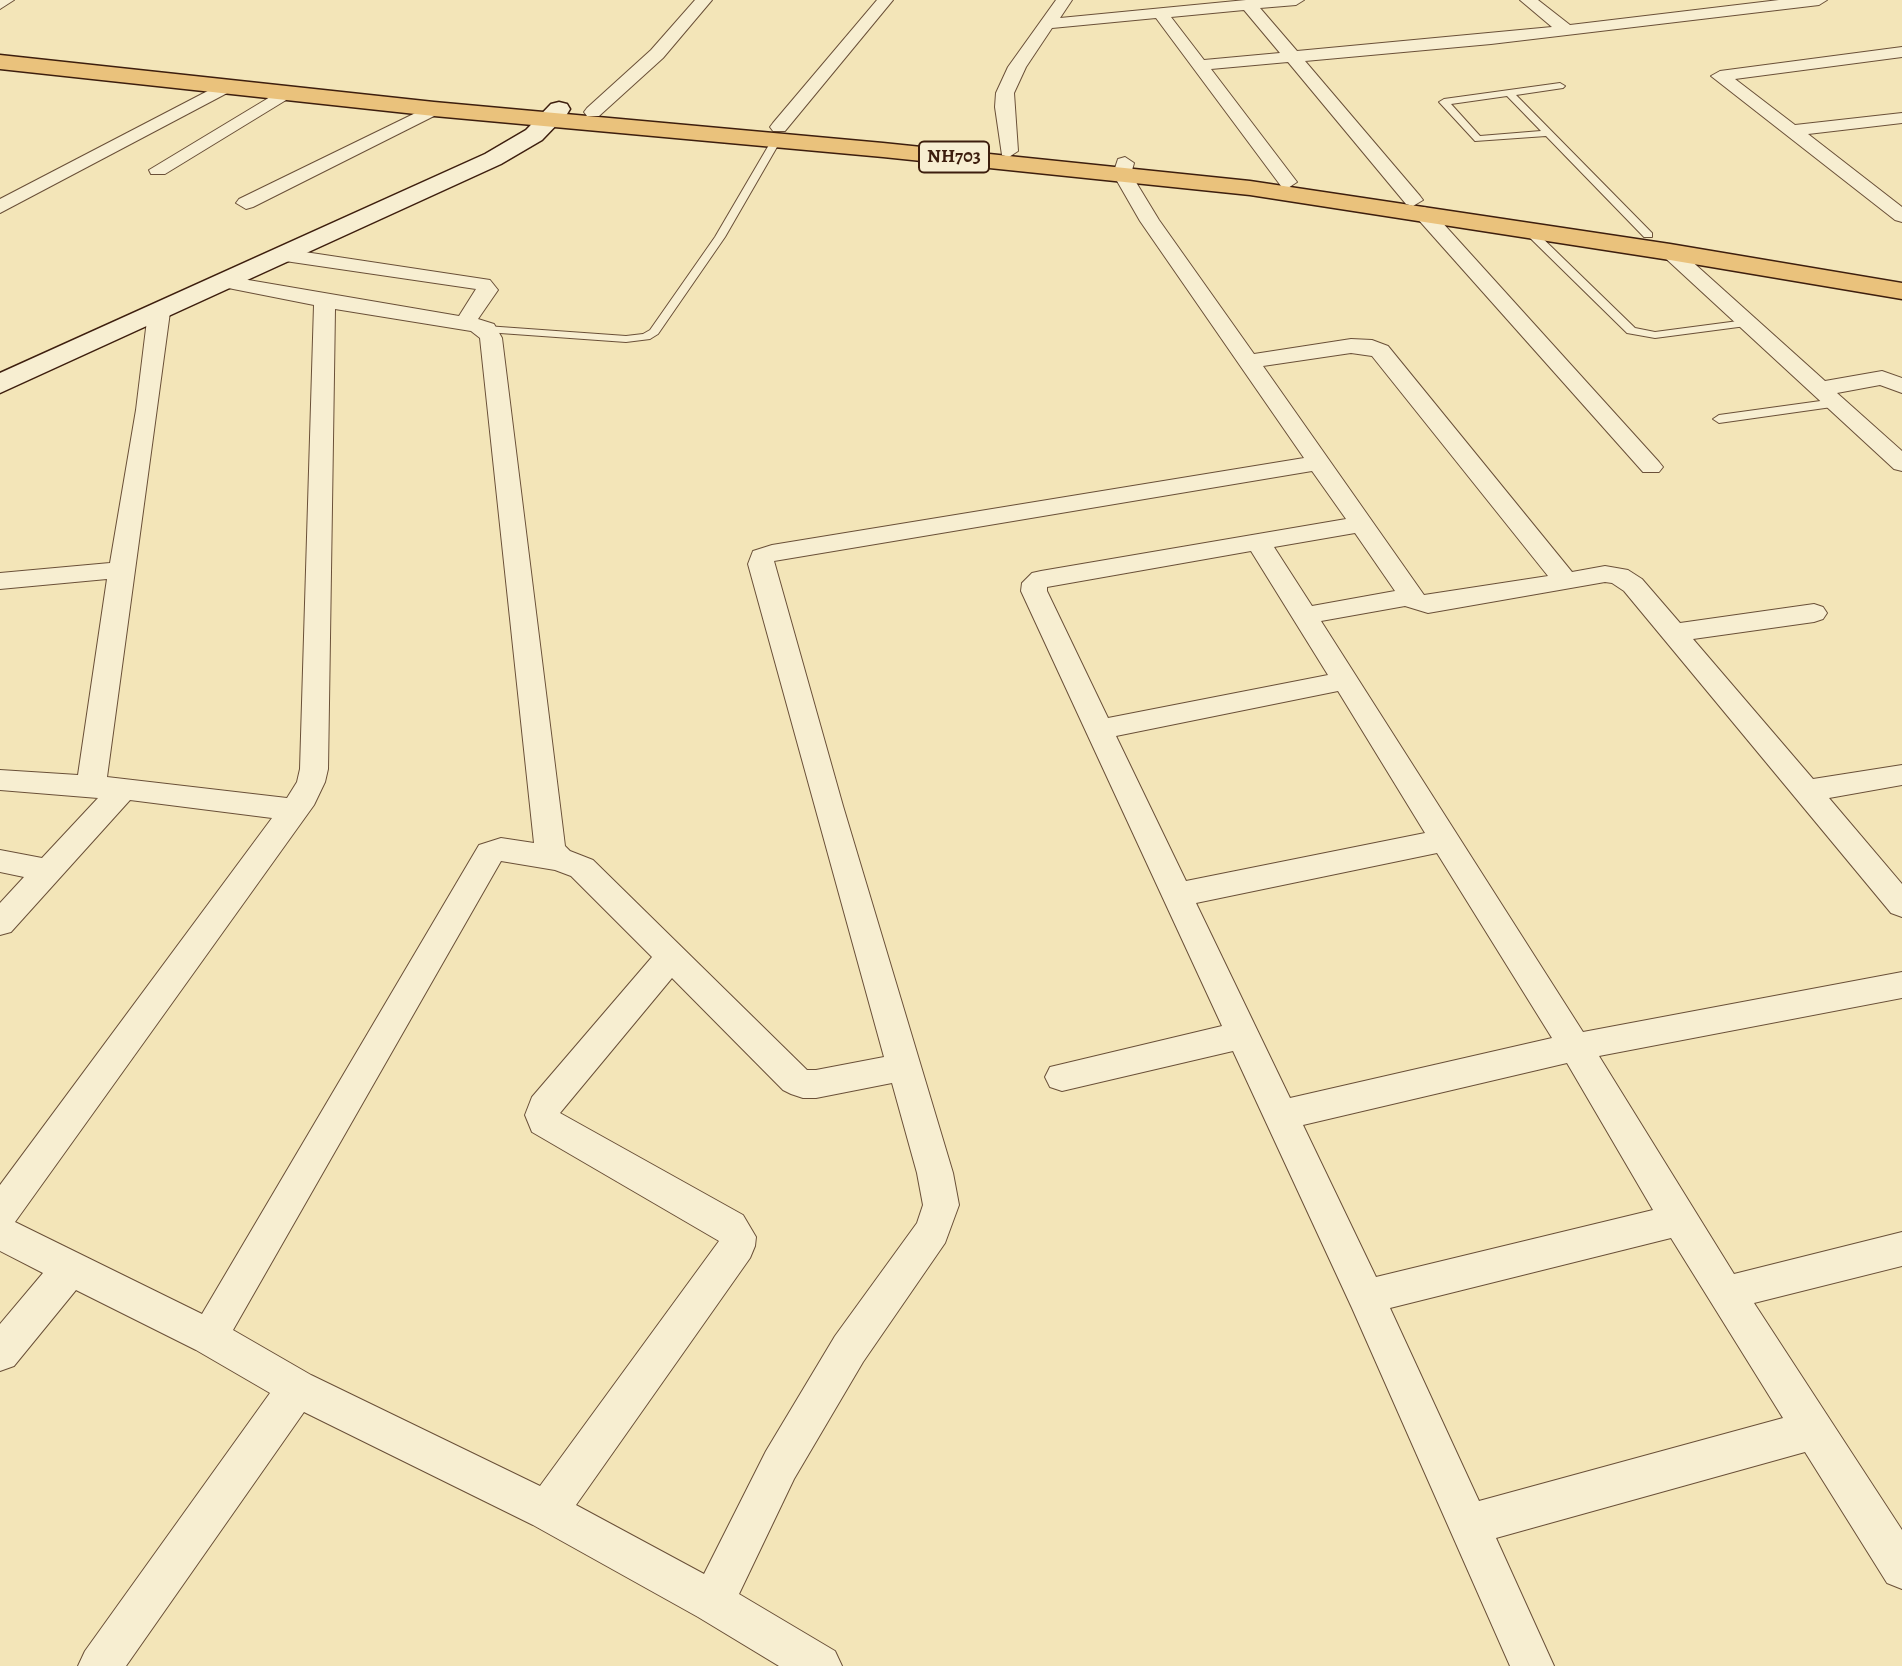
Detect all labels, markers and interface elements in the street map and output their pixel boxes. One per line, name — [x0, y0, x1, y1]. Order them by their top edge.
road number: NH703 — [919, 141, 989, 172]

